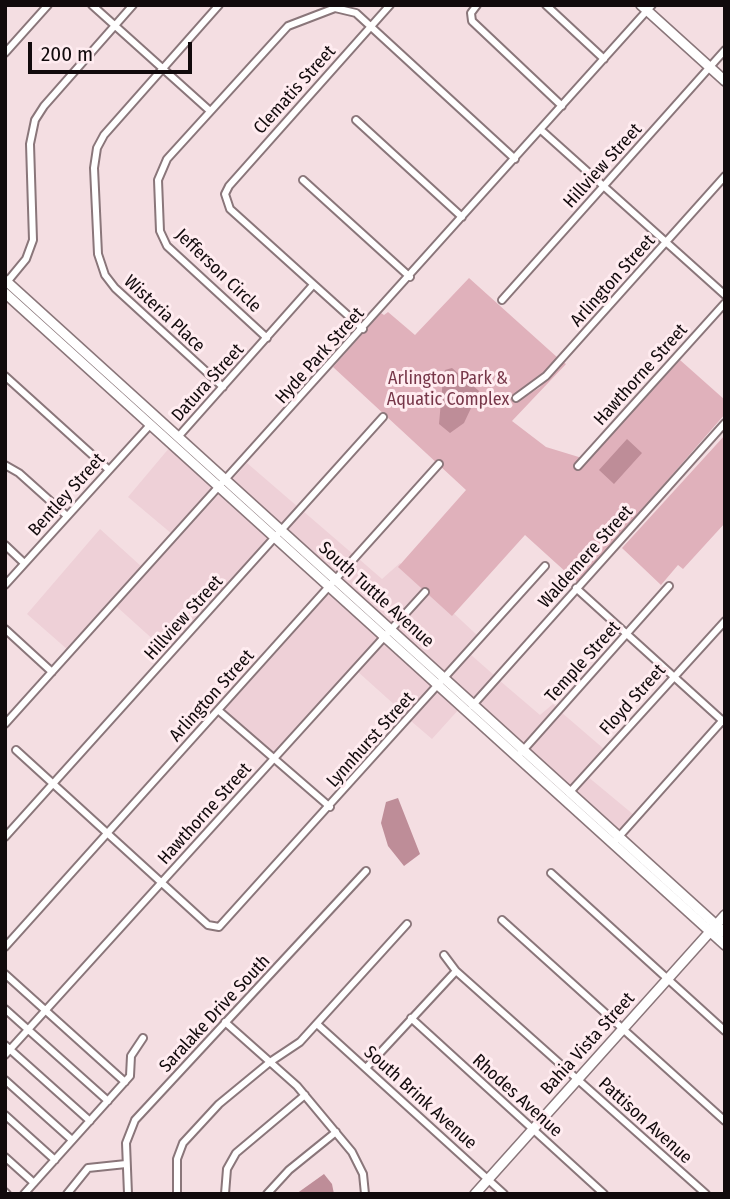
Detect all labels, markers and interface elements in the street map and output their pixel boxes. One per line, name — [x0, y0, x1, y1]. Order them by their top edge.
scale bar — [32, 28, 196, 72]
text: 200 m — [41, 41, 93, 67]
street label: Clematis Street — [250, 41, 340, 139]
street label: Hillview Street — [559, 119, 647, 213]
street label: Jefferson Circle — [171, 225, 265, 317]
street label: Arlington Street — [566, 231, 660, 331]
street label: Wisteria Place — [119, 271, 209, 357]
street label: Hyde Park Street — [271, 303, 369, 409]
street label: Hawthorne Street — [590, 320, 692, 430]
street label: Datura Street — [167, 340, 249, 426]
park label: Arlington Park & Aquatic Complex — [387, 368, 509, 410]
street label: Bentley Street — [24, 449, 110, 541]
street label: Waldemere Street — [534, 501, 638, 613]
street label: South Tuttle Avenue — [314, 537, 438, 653]
street label: Hillview Street — [140, 571, 228, 665]
street label: Temple Street — [541, 617, 625, 707]
street label: Arlington Street — [165, 646, 259, 746]
street label: Floyd Street — [596, 660, 670, 740]
street label: Lynnhurst Street — [323, 688, 419, 792]
street label: Hawthorne Street — [154, 759, 256, 869]
street label: Saralake Drive South — [155, 951, 275, 1077]
street label: Bahia Vista Street — [536, 988, 640, 1100]
street label: South Brink Avenue — [359, 1042, 481, 1154]
street label: Rhodes Avenue — [468, 1050, 566, 1142]
street label: Pattison Avenue — [594, 1073, 696, 1169]

